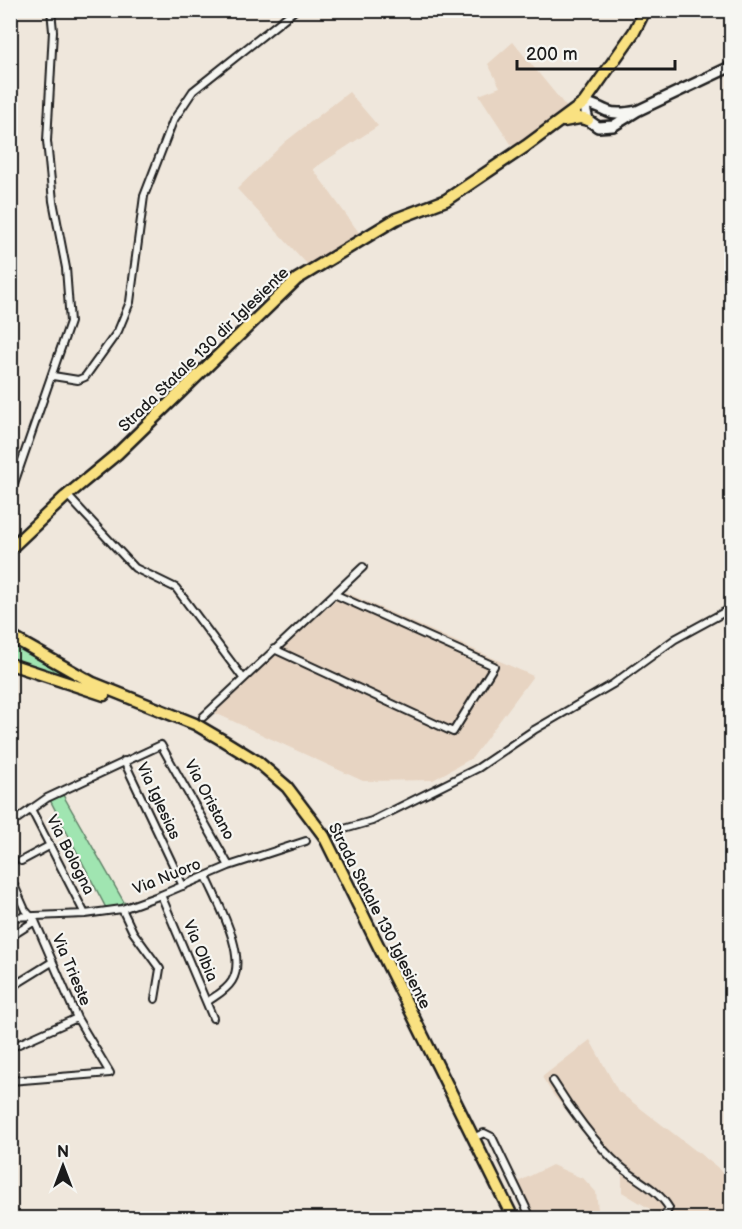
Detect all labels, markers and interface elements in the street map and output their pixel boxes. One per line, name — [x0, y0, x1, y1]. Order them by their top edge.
scale bar — [517, 33, 674, 71]
text: 200 m — [526, 44, 578, 65]
street label: Strada Statale 130 dir Iglesiente — [115, 263, 293, 436]
street label: Via Oristano — [180, 757, 238, 843]
street label: Via Iglesias — [132, 759, 184, 843]
street label: Via Bologna — [42, 812, 98, 898]
street label: Strada Statale 130 Iglesiente — [324, 820, 435, 1013]
street label: Via Nuoro — [130, 855, 204, 899]
street label: Via Olbia — [179, 918, 221, 984]
street label: Via Trieste — [47, 931, 95, 1009]
north arrow — [33, 1136, 93, 1196]
text: N — [57, 1143, 69, 1162]

